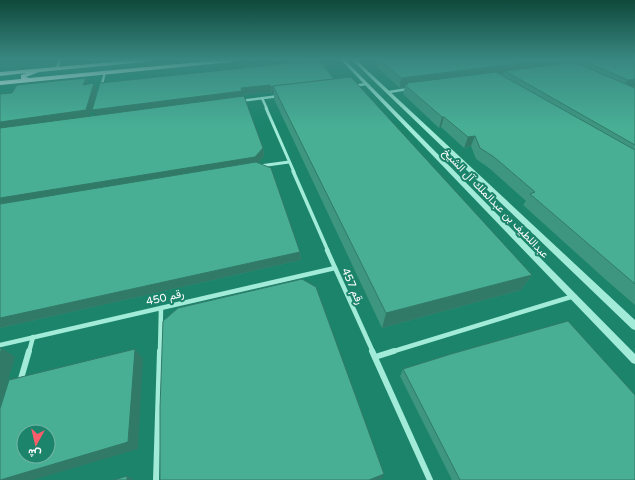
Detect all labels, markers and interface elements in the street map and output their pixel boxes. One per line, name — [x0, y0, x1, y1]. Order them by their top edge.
street label: عبداللطيف بن عبدالملك آل الشيخ — [439, 146, 552, 262]
street label: رقم 457 — [338, 266, 366, 307]
street label: رقم 450 — [145, 287, 186, 309]
north arrow — [16, 424, 56, 464]
text: ش — [27, 446, 42, 461]

